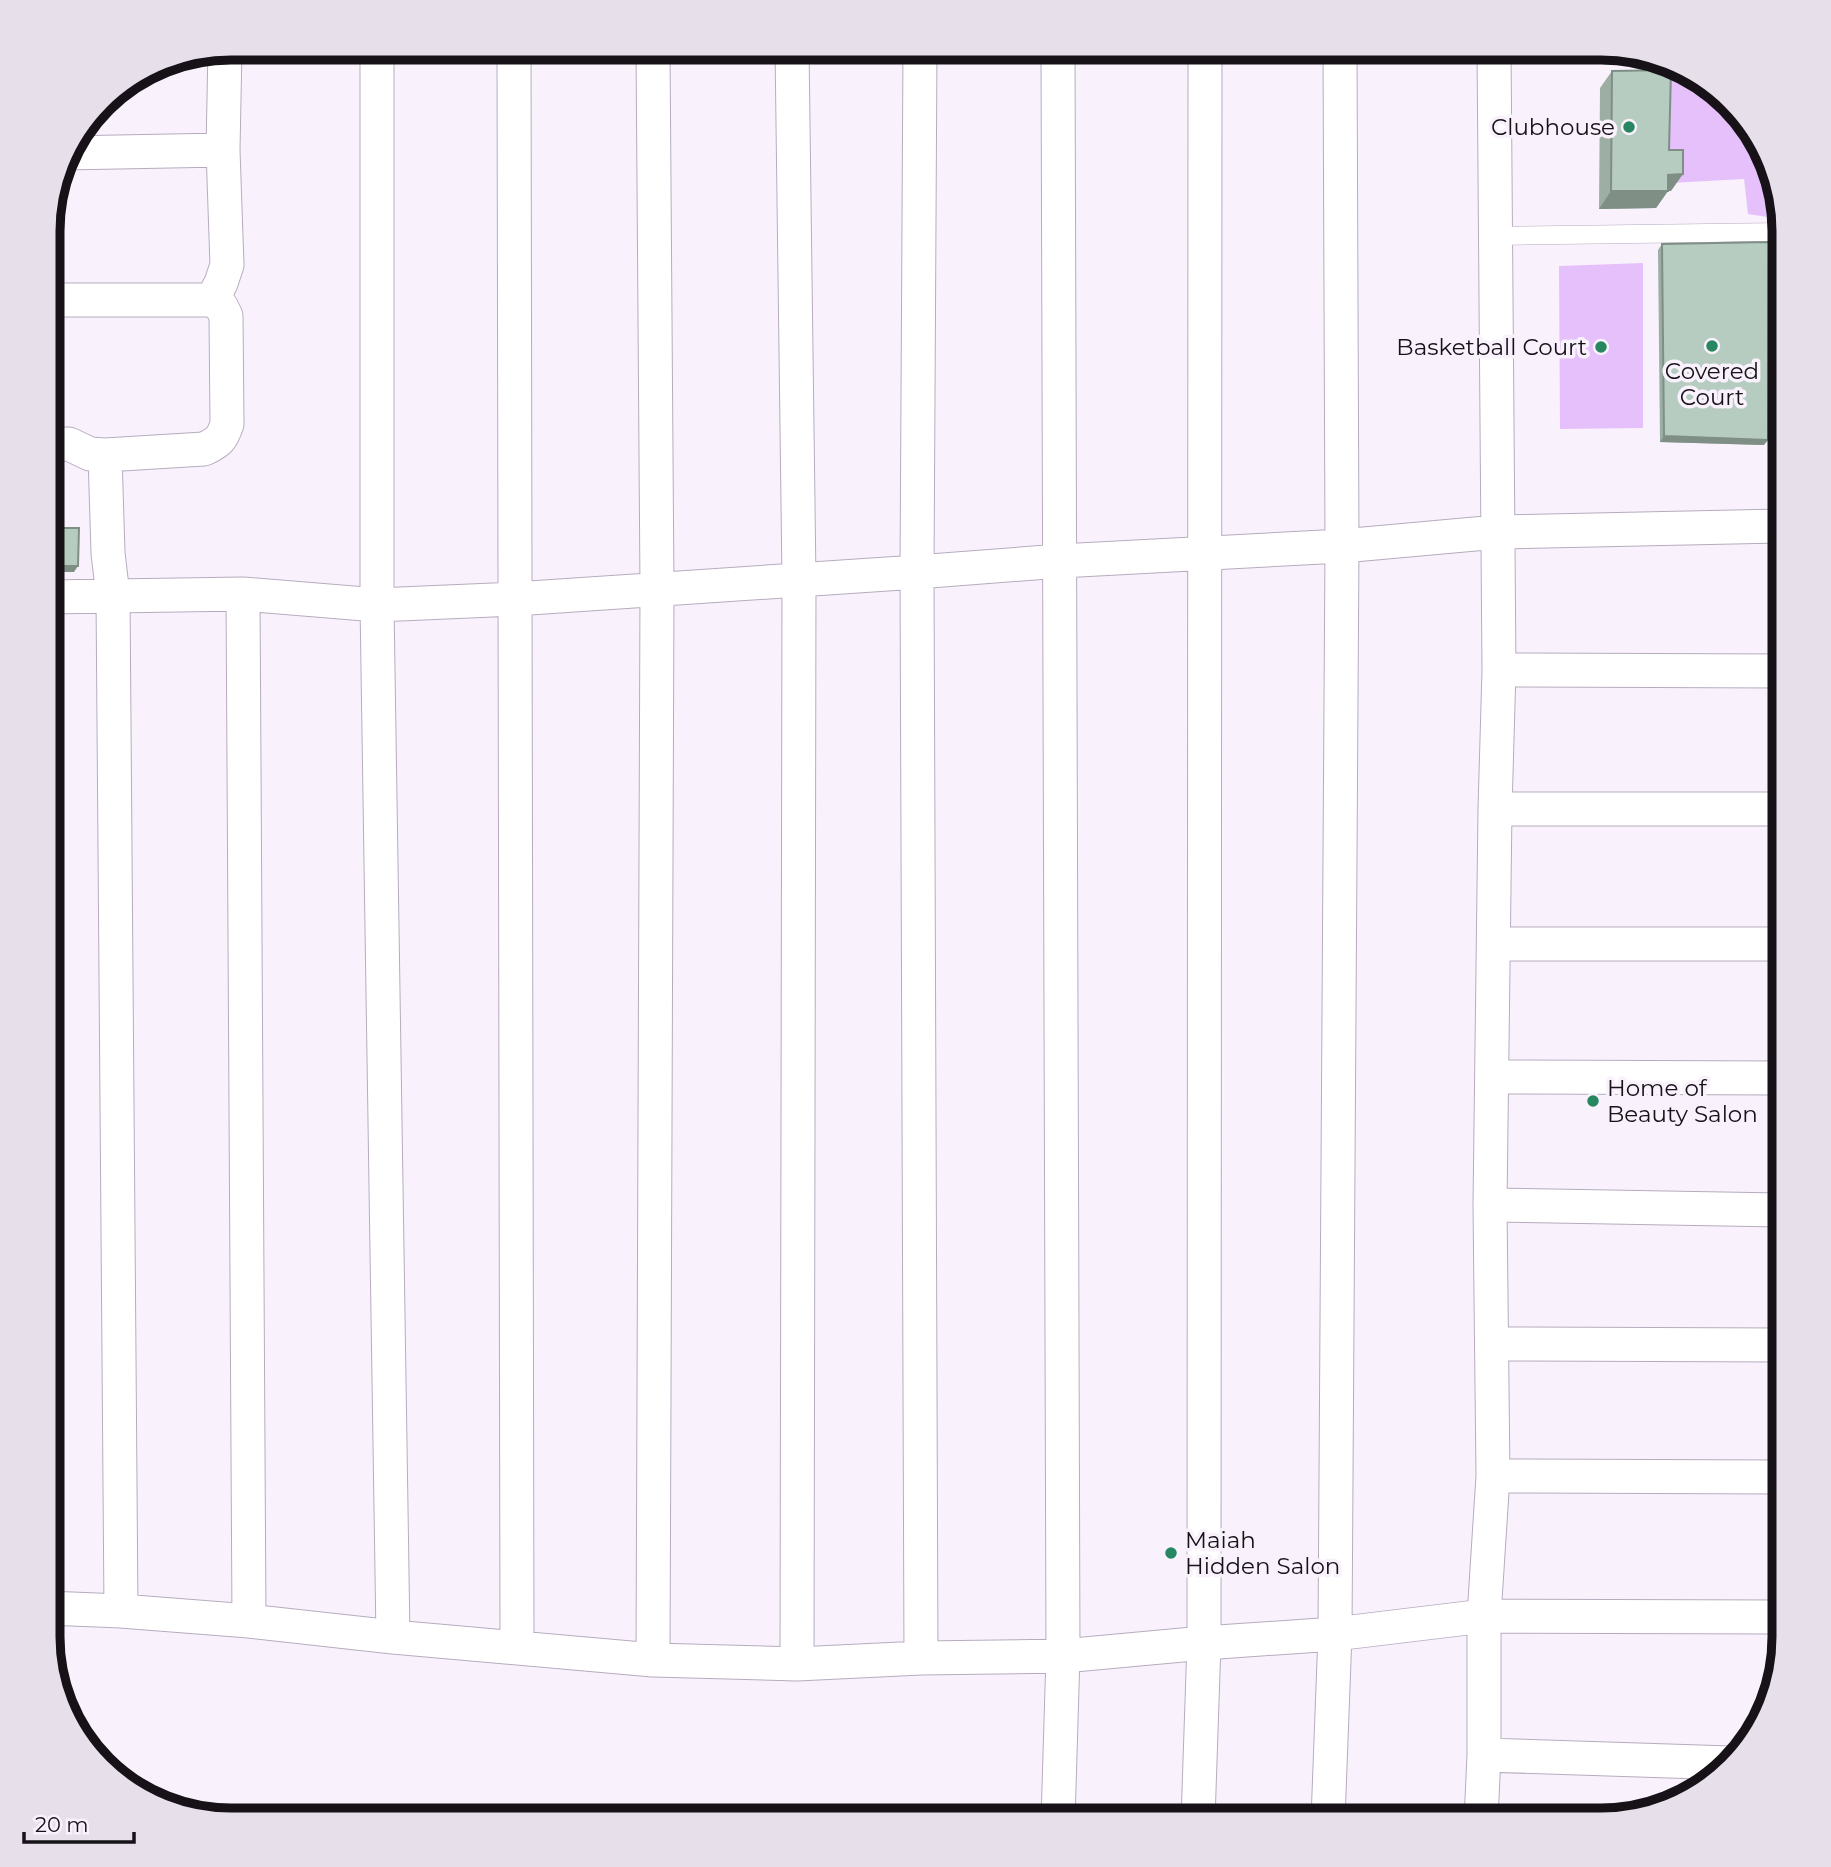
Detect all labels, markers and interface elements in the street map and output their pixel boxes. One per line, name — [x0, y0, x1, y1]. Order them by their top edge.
place label: Clubhouse — [1491, 113, 1615, 141]
marker: Clubhouse — [1621, 119, 1637, 135]
place label: Basketball Court — [1396, 333, 1587, 361]
marker: Covered Court — [1704, 338, 1720, 354]
marker: Basketball Court — [1593, 339, 1609, 355]
place label: Covered Court — [1665, 357, 1759, 411]
place label: Home of Beauty Salon — [1607, 1074, 1758, 1128]
marker: Home of Beauty Salon — [1585, 1093, 1601, 1109]
place label: Maiah Hidden Salon — [1185, 1526, 1340, 1580]
marker: Maiah Hidden Salon — [1163, 1545, 1179, 1561]
scale bar — [24, 1800, 135, 1844]
text: 20 m — [35, 1812, 89, 1837]

